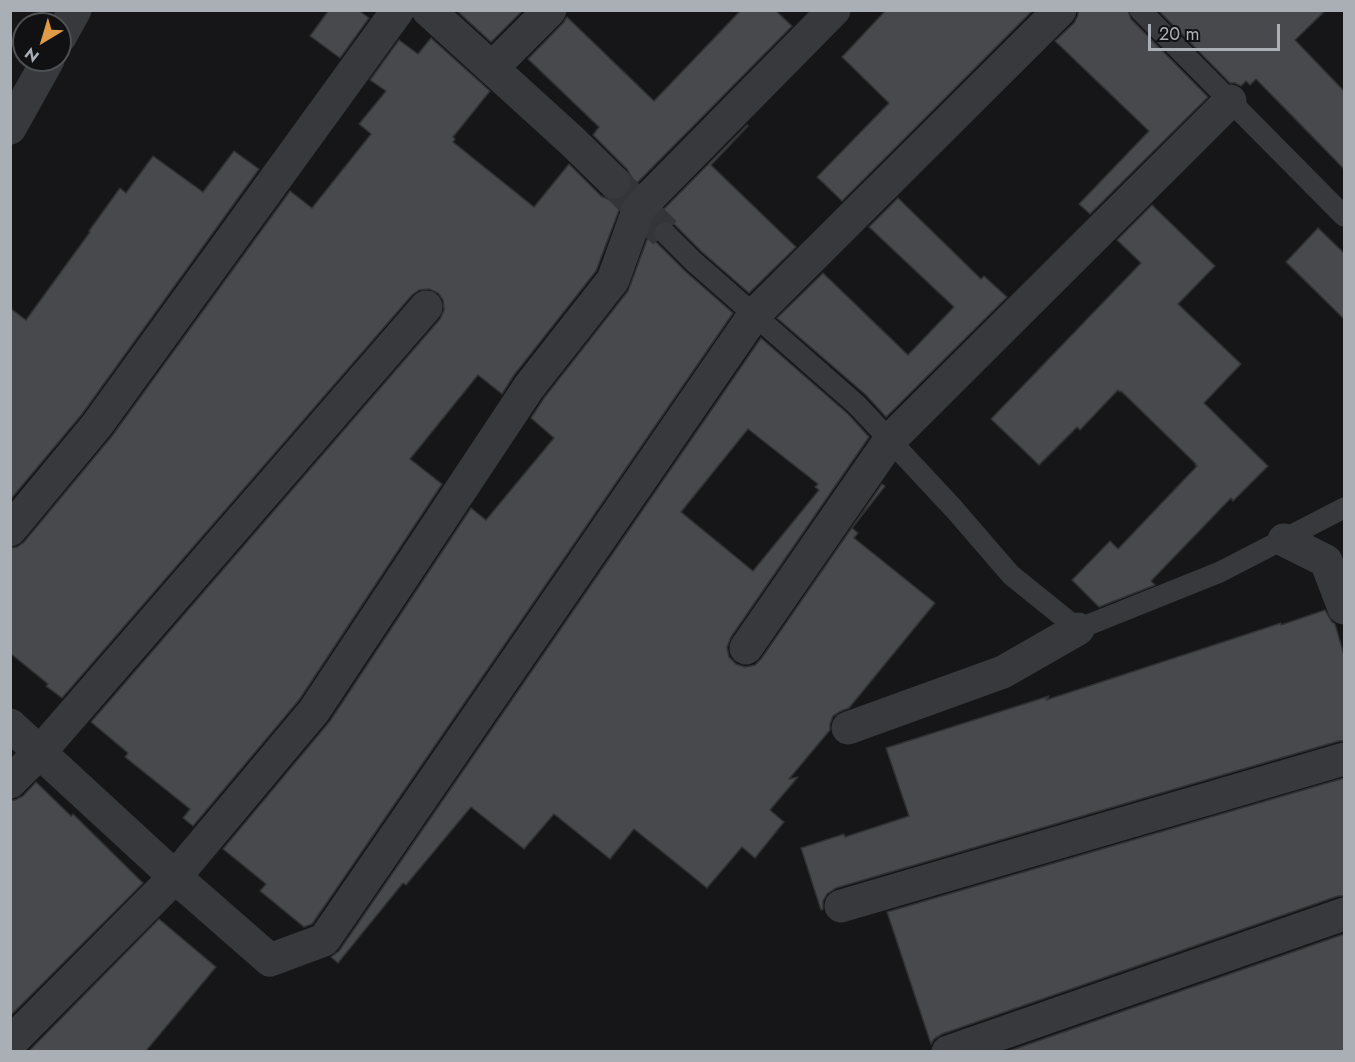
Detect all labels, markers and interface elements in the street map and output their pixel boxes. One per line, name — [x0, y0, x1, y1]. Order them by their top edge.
north arrow — [12, 12, 72, 72]
scale bar — [1151, 12, 1283, 50]
text: 20 m — [1159, 21, 1199, 47]
text: N — [20, 42, 44, 68]

